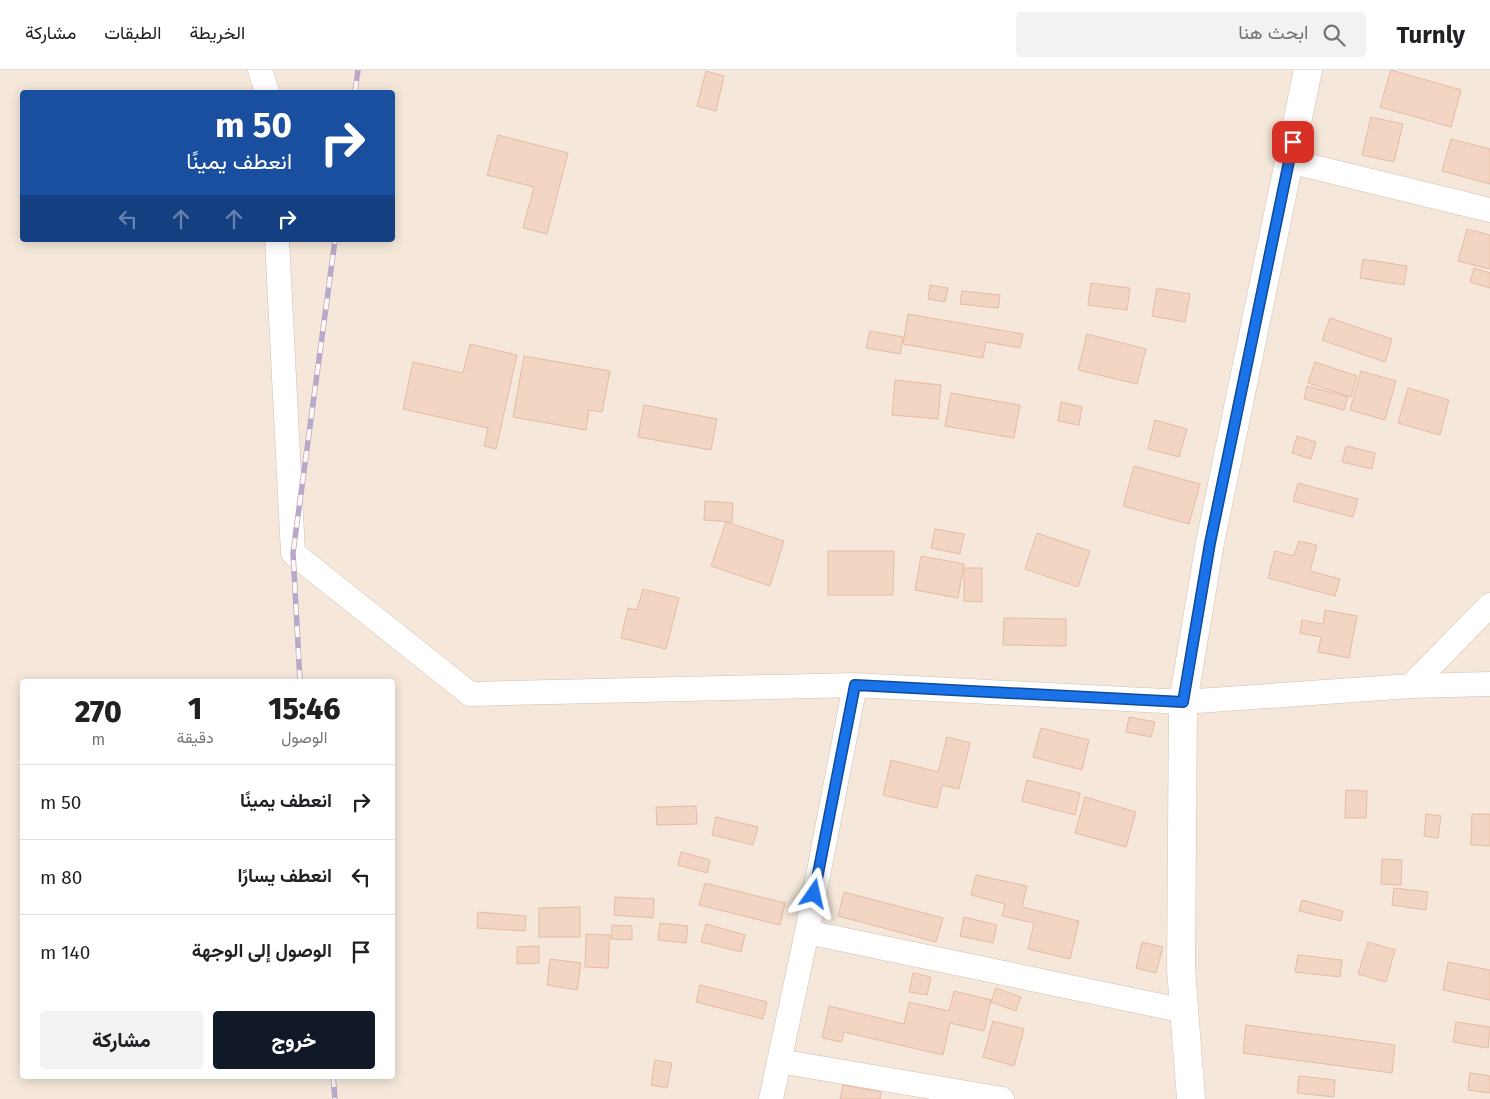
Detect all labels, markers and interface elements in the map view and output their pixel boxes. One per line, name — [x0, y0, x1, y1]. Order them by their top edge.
search box — [1016, 12, 1366, 57]
text: ابحث هنا — [1238, 21, 1308, 44]
icon: search — [1320, 21, 1348, 49]
text: Turnly — [1396, 21, 1465, 49]
text: مشاركة — [25, 22, 76, 44]
text: الطبقات — [104, 22, 161, 44]
text: الخريطة — [189, 22, 245, 44]
text: 50 m — [215, 104, 292, 146]
icon: right — [310, 110, 375, 175]
pin — [1272, 121, 1314, 163]
icon: arrive — [1279, 128, 1307, 156]
text: انعطف يمينًا — [186, 148, 292, 175]
icon: left — [114, 205, 142, 233]
icon: ahead — [167, 205, 195, 233]
icon: ahead — [220, 205, 248, 233]
icon: right — [273, 205, 301, 233]
text: 1 — [188, 691, 202, 727]
text: 15:46 — [268, 691, 340, 727]
text: 270 — [75, 694, 122, 730]
text: دقيقة — [177, 728, 214, 747]
text: الوصول — [281, 728, 327, 747]
text: m — [91, 730, 105, 749]
icon: right — [347, 788, 375, 816]
text: انعطف يمينًا — [240, 789, 332, 812]
text: 50 m — [40, 791, 81, 814]
icon: left — [347, 863, 375, 891]
text: انعطف يسارًا — [238, 864, 332, 887]
text: 80 m — [40, 866, 82, 889]
position arrow — [787, 867, 839, 919]
icon: arrive — [347, 938, 375, 966]
text: الوصول إلى الوجهة — [192, 939, 332, 962]
text: 140 m — [40, 941, 90, 964]
button: مشاركة — [40, 1011, 203, 1069]
button: خروج — [213, 1011, 375, 1069]

